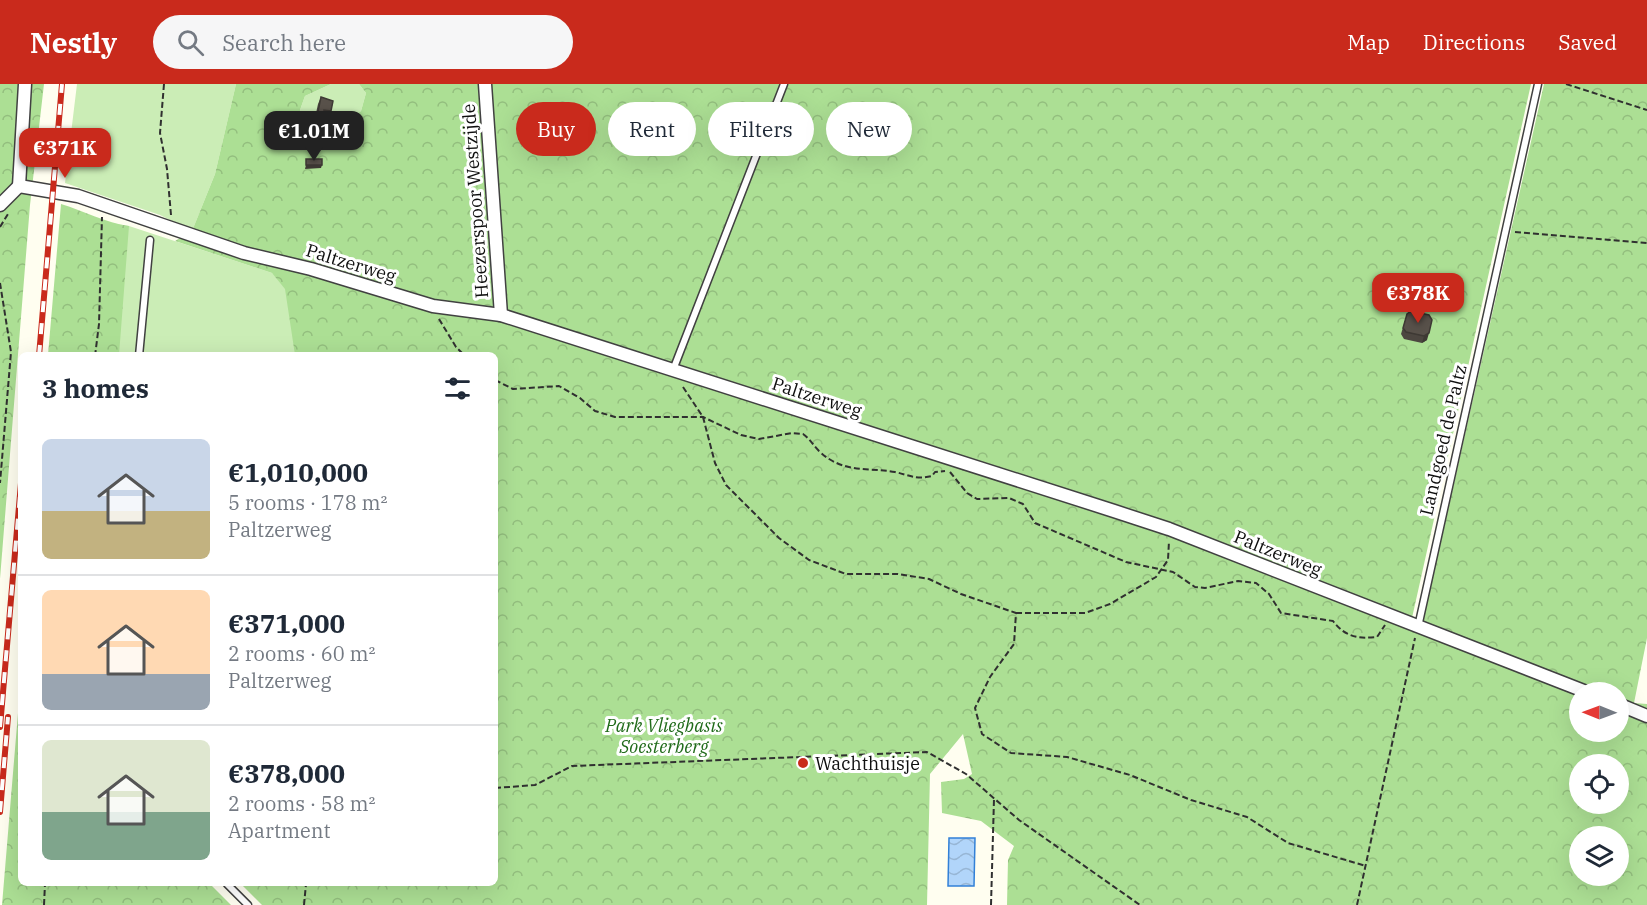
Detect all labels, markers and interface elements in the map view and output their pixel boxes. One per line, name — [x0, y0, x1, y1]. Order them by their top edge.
search box — [153, 15, 573, 69]
text: Nestly — [30, 24, 117, 61]
icon: search — [174, 26, 207, 59]
text: Search here — [222, 28, 346, 57]
text: Map — [1347, 28, 1390, 56]
text: Directions — [1423, 28, 1525, 56]
text: Saved — [1558, 28, 1617, 56]
chip: Buy — [516, 102, 596, 156]
chip: Rent — [608, 102, 696, 156]
chip: Filters — [708, 102, 814, 156]
chip: New — [826, 102, 912, 156]
street label: Heezerspoor Westzijde — [457, 103, 493, 299]
pin: €1.01M — [265, 111, 363, 162]
text: €1.01M — [278, 117, 350, 144]
pin: €371K — [23, 128, 107, 179]
text: €371K — [33, 134, 97, 161]
street label: Paltzerweg — [303, 238, 399, 288]
pin: €378K — [1376, 273, 1460, 324]
text: €378K — [1386, 279, 1450, 306]
street label: Landgoed de Paltz — [1414, 362, 1472, 518]
text: 3 homes — [42, 371, 149, 405]
icon: filters — [441, 372, 474, 405]
street label: Paltzerweg — [769, 372, 865, 422]
text: €1,010,000 — [228, 455, 368, 489]
icon: home — [90, 463, 162, 535]
text: 5 rooms · 178 m² — [228, 489, 387, 516]
text: Paltzerweg — [228, 516, 331, 543]
street label: Paltzerweg — [1231, 525, 1326, 581]
text: €371,000 — [228, 606, 345, 640]
icon: home — [90, 614, 162, 686]
text: 2 rooms · 60 m² — [228, 640, 375, 667]
text: Paltzerweg — [228, 667, 331, 694]
north arrow — [1569, 682, 1629, 742]
map controls — [1569, 682, 1629, 886]
park label: Park Vliegbasis Soesterberg — [604, 714, 723, 758]
place label: Wachthuisje — [815, 752, 920, 775]
button: locate — [1569, 754, 1629, 814]
text: €378,000 — [228, 756, 345, 790]
marker: Wachthuisje — [796, 756, 810, 770]
icon: home — [90, 764, 162, 836]
text: 2 rooms · 58 m² — [228, 790, 375, 817]
text: Apartment — [228, 817, 331, 844]
button: layers — [1569, 826, 1629, 886]

